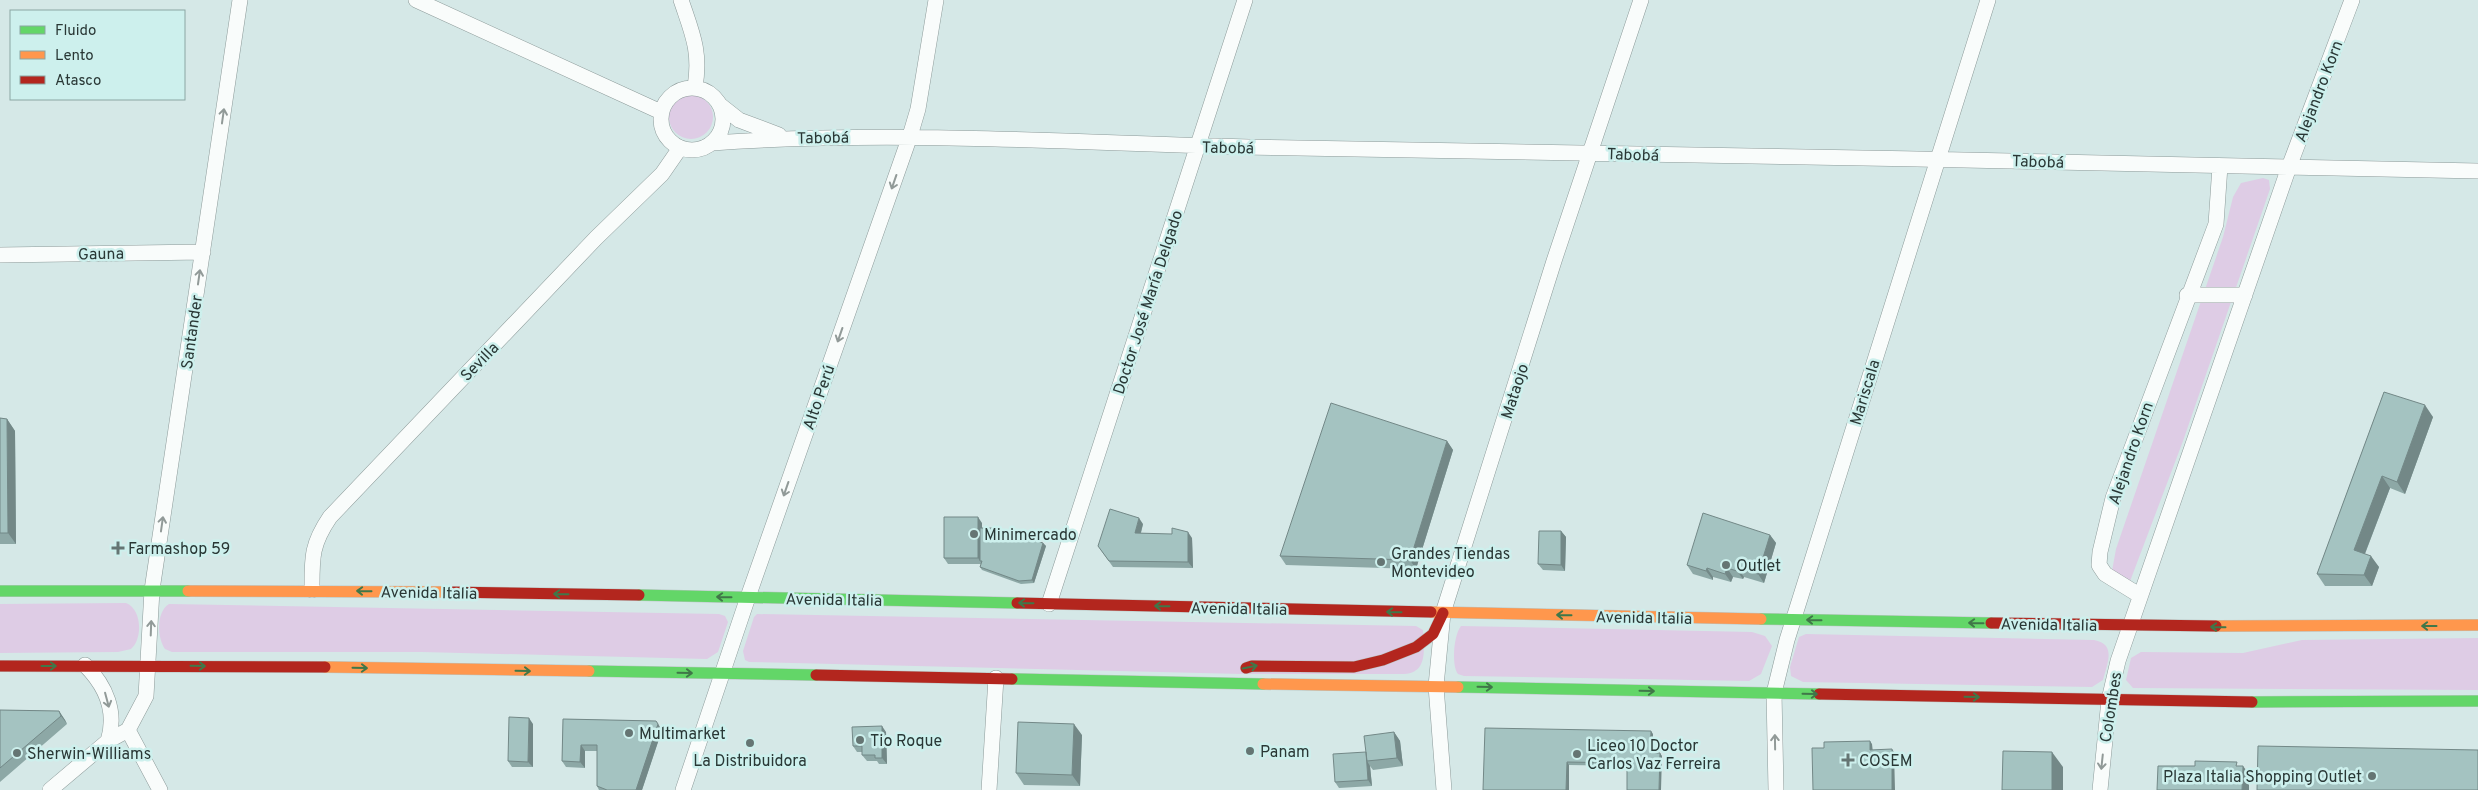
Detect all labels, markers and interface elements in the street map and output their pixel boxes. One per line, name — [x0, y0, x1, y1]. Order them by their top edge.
legend — [10, 10, 185, 100]
text: Fluido — [55, 22, 96, 41]
street label: Alejandro Korn — [2291, 38, 2348, 145]
text: Lento — [55, 47, 94, 66]
text: Atasco — [55, 72, 101, 91]
one-way arrow — [218, 109, 228, 125]
street label: Tabobá — [797, 129, 849, 149]
street label: Tabobá — [1202, 139, 1254, 159]
street label: Tabobá — [1606, 145, 1659, 167]
street label: Tabobá — [2011, 152, 2064, 174]
one-way arrow — [888, 174, 898, 190]
street label: Doctor José María Delgado — [1110, 208, 1188, 397]
street label: Gauna — [78, 245, 124, 265]
one-way arrow — [194, 269, 204, 285]
street label: Santander — [178, 294, 208, 371]
one-way arrow — [835, 327, 844, 343]
street label: Sevilla — [457, 339, 504, 386]
street label: Mariscala — [1846, 357, 1885, 428]
street label: Mataojo — [1498, 361, 1534, 422]
street label: Alto Perú — [799, 362, 840, 433]
street label: Alejandro Korn — [2105, 400, 2159, 508]
one-way arrow — [781, 480, 790, 496]
one-way arrow — [157, 517, 167, 533]
place label: Minimercado — [984, 526, 1077, 546]
marker: Minimercado — [968, 528, 980, 540]
place label: Farmashop 59 — [128, 540, 230, 560]
marker: Farmashop 59 — [112, 542, 124, 554]
place label: Grandes Tiendas Montevideo — [1391, 545, 1510, 583]
marker: Grandes Tiendas Montevideo — [1375, 556, 1387, 568]
place label: Outlet — [1736, 557, 1781, 577]
marker: Outlet — [1720, 559, 1732, 571]
street label: Avenida Italia — [380, 583, 477, 605]
one-way arrow — [356, 586, 372, 596]
one-way arrow — [553, 589, 570, 599]
street label: Avenida Italia — [785, 590, 882, 612]
one-way arrow — [716, 592, 732, 602]
one-way arrow — [1018, 598, 1034, 608]
street label: Avenida Italia — [1190, 599, 1287, 621]
one-way arrow — [1154, 602, 1170, 611]
one-way arrow — [1386, 607, 1402, 617]
street label: Avenida Italia — [1595, 608, 1692, 630]
one-way arrow — [1556, 611, 1572, 620]
one-way arrow — [1806, 615, 1822, 625]
street label: Avenida Italia — [2000, 615, 2097, 637]
one-way arrow — [1969, 618, 1985, 628]
one-way arrow — [146, 620, 155, 636]
one-way arrow — [2422, 621, 2438, 631]
one-way arrow — [2210, 622, 2226, 631]
one-way arrow — [40, 661, 56, 671]
one-way arrow — [190, 661, 206, 671]
one-way arrow — [1241, 662, 1257, 672]
one-way arrow — [352, 664, 368, 673]
one-way arrow — [514, 666, 531, 676]
one-way arrow — [677, 668, 693, 678]
street label: Colombes — [2097, 671, 2127, 744]
one-way arrow — [1477, 683, 1493, 692]
one-way arrow — [1638, 686, 1655, 696]
one-way arrow — [1801, 689, 1817, 699]
one-way arrow — [103, 691, 113, 707]
one-way arrow — [1964, 692, 1980, 702]
place label: Multimarket — [639, 725, 726, 745]
marker: Multimarket — [623, 727, 635, 739]
place label: Tio Roque — [870, 732, 942, 752]
marker: Tio Roque — [854, 734, 866, 746]
one-way arrow — [1770, 734, 1780, 750]
marker: La Distribuidora — [744, 737, 756, 749]
place label: Liceo 10 Doctor Carlos Vaz Ferreira — [1587, 737, 1721, 775]
place label: Panam — [1260, 743, 1310, 763]
place label: Sherwin-Williams — [27, 745, 151, 765]
marker: Panam — [1244, 745, 1256, 757]
marker: Sherwin-Williams — [11, 747, 23, 759]
marker: Liceo 10 Doctor Carlos Vaz Ferreira — [1571, 748, 1583, 760]
place label: La Distribuidora — [693, 752, 807, 772]
place label: COSEM — [1859, 752, 1913, 772]
marker: COSEM — [1841, 753, 1855, 767]
one-way arrow — [2098, 754, 2107, 770]
place label: Plaza Italia Shopping Outlet — [2163, 768, 2362, 788]
marker: Plaza Italia Shopping Outlet — [2366, 770, 2378, 782]

